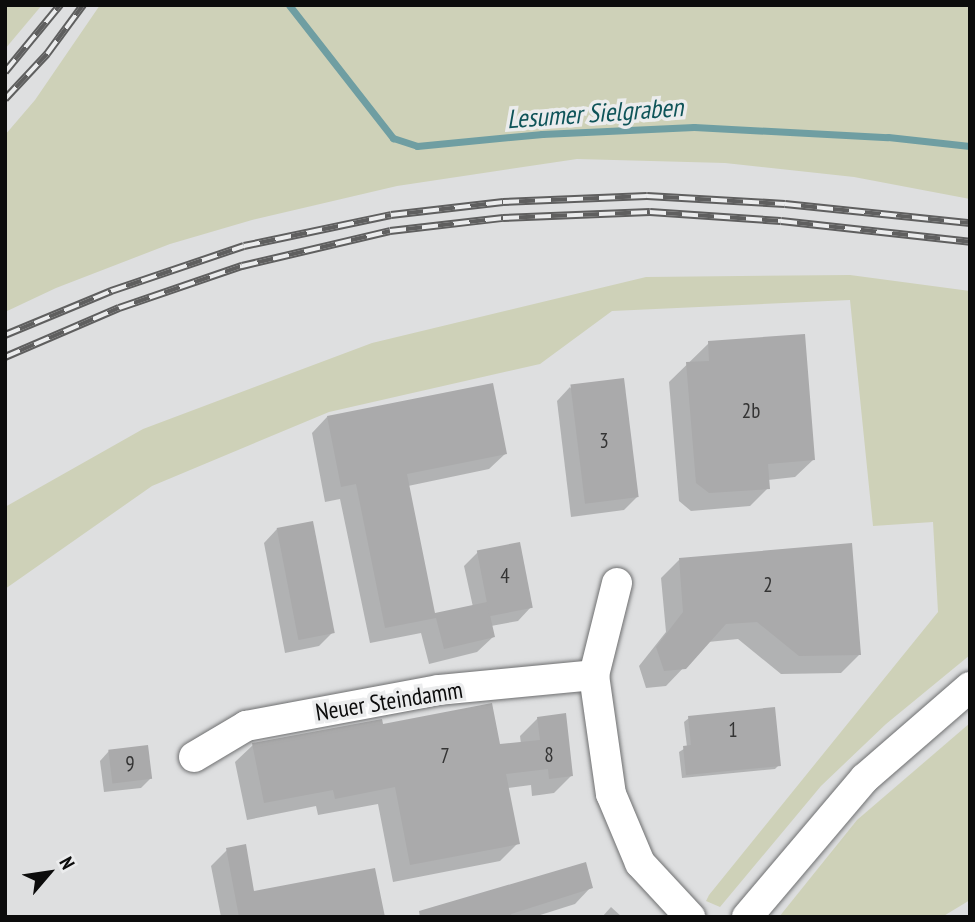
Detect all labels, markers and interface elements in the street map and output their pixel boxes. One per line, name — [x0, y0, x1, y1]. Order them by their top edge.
water label: Lesumer Sielgraben — [506, 91, 684, 135]
house number: 2b — [742, 398, 760, 424]
house number: 3 — [599, 428, 609, 454]
house number: 4 — [500, 563, 510, 589]
house number: 2 — [763, 572, 773, 598]
street label: Neuer Steindamm — [313, 675, 465, 727]
house number: 1 — [728, 717, 738, 743]
house number: 8 — [544, 742, 554, 768]
house number: 7 — [440, 743, 450, 769]
house number: 9 — [125, 751, 135, 777]
north arrow — [14, 838, 84, 908]
text: N — [54, 853, 80, 873]

